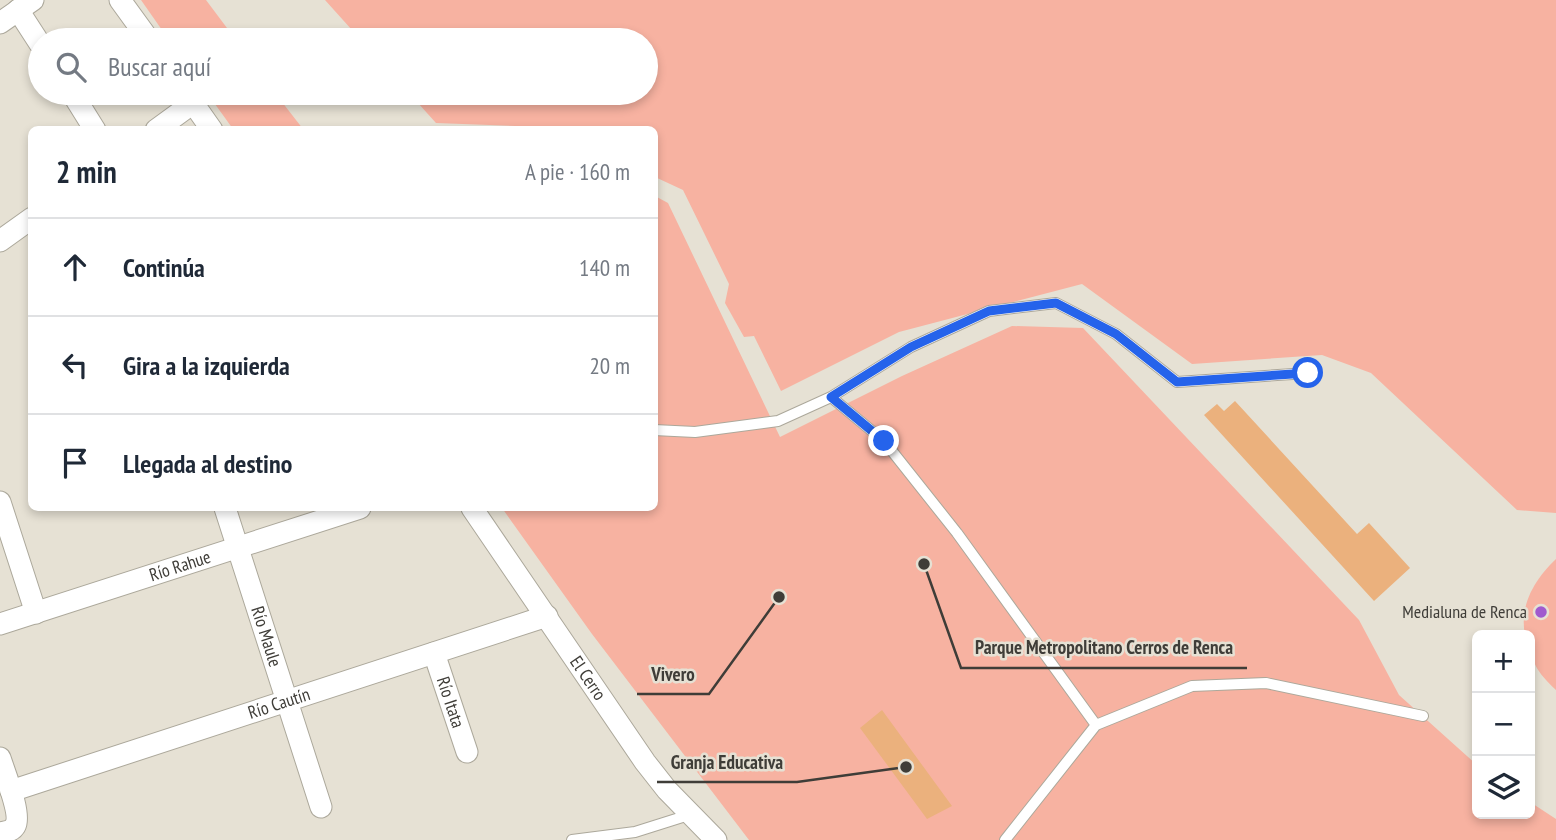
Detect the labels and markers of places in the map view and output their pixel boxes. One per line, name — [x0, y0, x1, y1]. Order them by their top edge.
place label: Medialuna de Renca — [1402, 600, 1527, 623]
marker: Medialuna de Renca — [1533, 604, 1549, 620]
callout: Parque Metropolitano Cerros de Renca — [961, 628, 1247, 668]
callout: Vivero — [637, 654, 709, 694]
callout: Granja Educativa — [657, 742, 797, 782]

